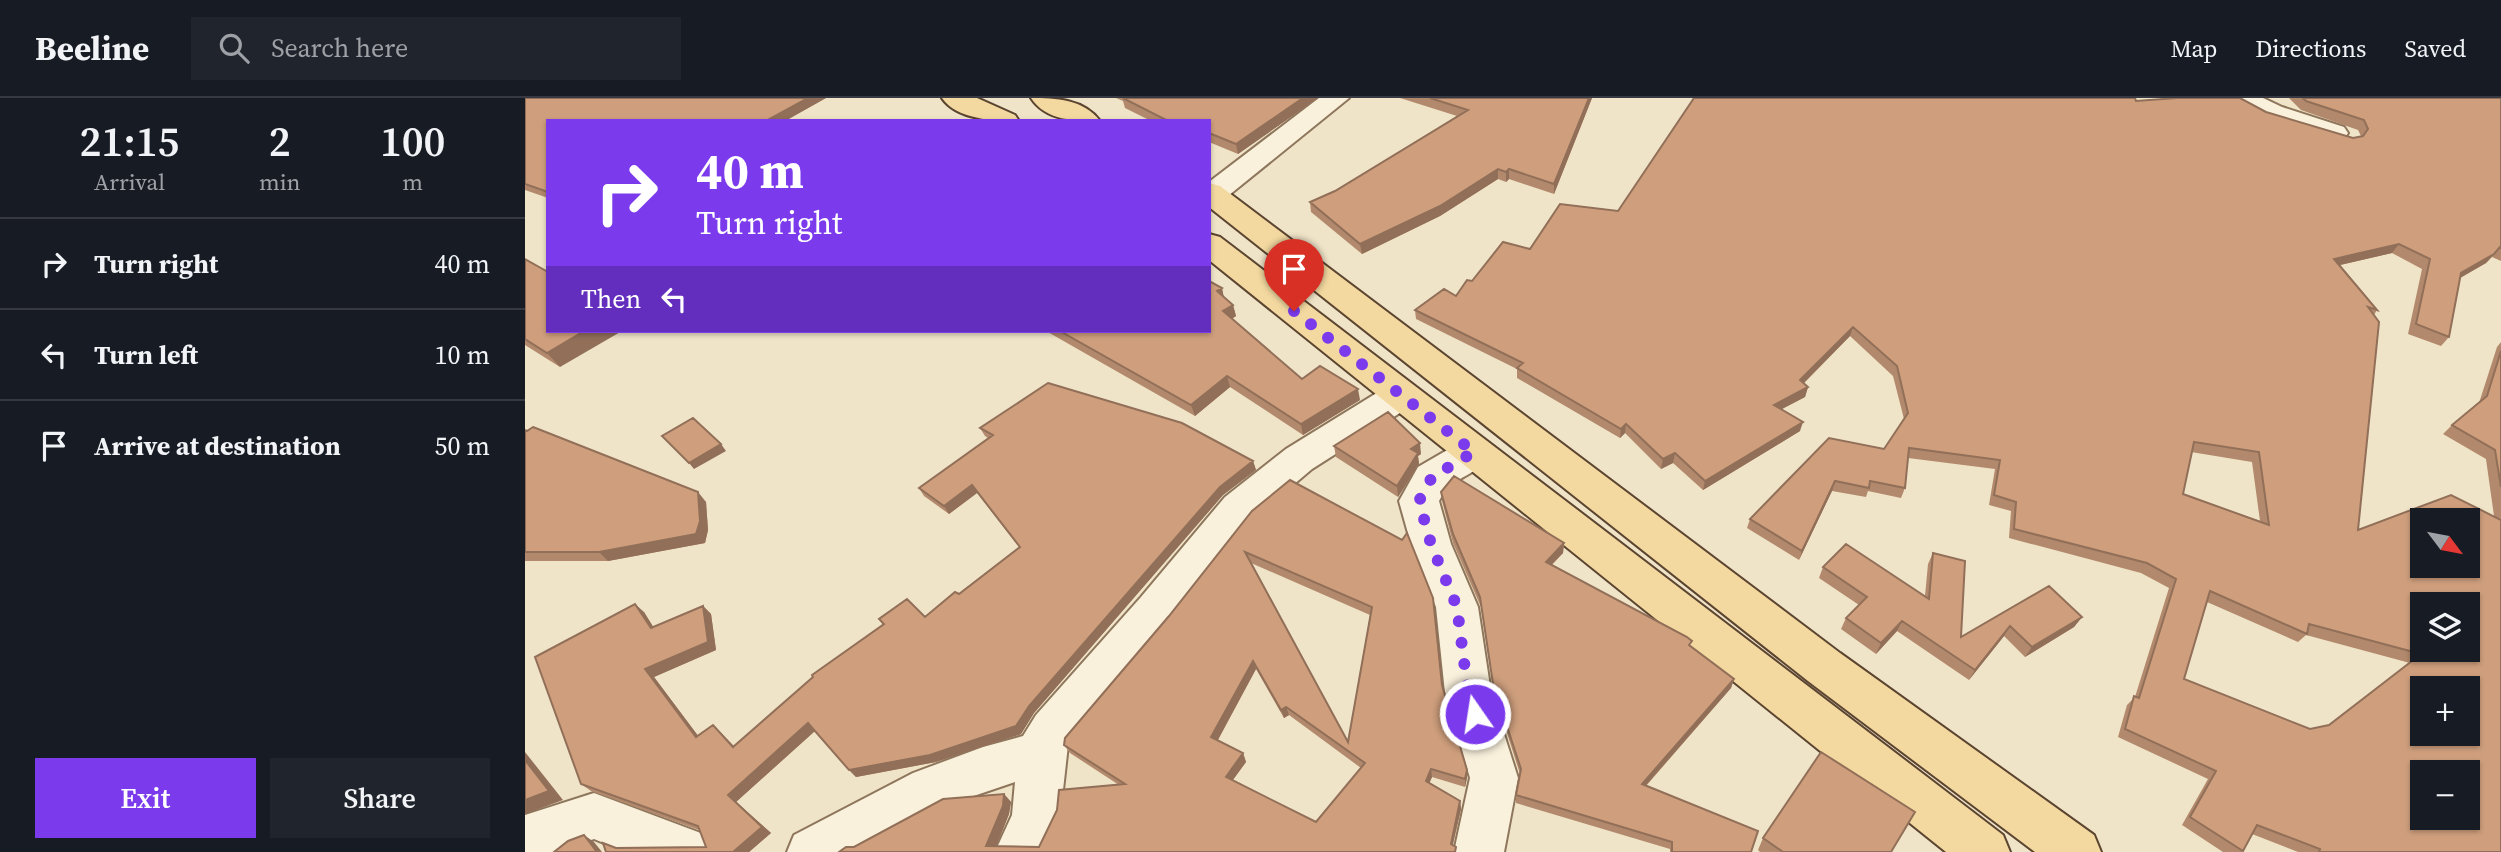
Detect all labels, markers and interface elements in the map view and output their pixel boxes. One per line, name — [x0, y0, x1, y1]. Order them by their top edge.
search box — [191, 17, 681, 80]
text: Beeline — [35, 26, 149, 71]
icon: search — [215, 29, 253, 67]
text: Search here — [271, 30, 408, 66]
text: Map — [2170, 32, 2217, 65]
text: Directions — [2255, 32, 2366, 65]
text: Saved — [2404, 32, 2466, 65]
text: 21:15 — [79, 112, 179, 170]
text: 2 — [269, 112, 291, 170]
text: 100 — [380, 112, 445, 170]
text: 40 m — [696, 137, 804, 204]
icon: right — [581, 147, 672, 238]
text: Arrival — [94, 166, 165, 198]
text: min — [259, 166, 300, 198]
text: m — [402, 166, 423, 198]
text: Turn right — [696, 201, 842, 245]
pin — [1264, 239, 1324, 311]
icon: right — [35, 245, 73, 283]
text: Turn right — [94, 246, 218, 282]
text: 40 m — [435, 246, 490, 282]
icon: arrive — [1275, 250, 1313, 288]
icon: left — [655, 280, 693, 318]
text: Then — [581, 281, 641, 317]
icon: left — [35, 336, 73, 374]
text: Turn left — [94, 337, 198, 373]
text: 10 m — [435, 337, 490, 373]
icon: arrive — [35, 427, 73, 465]
text: Arrive at destination — [94, 428, 341, 464]
text: 50 m — [435, 428, 490, 464]
north arrow — [2410, 508, 2480, 578]
map controls — [2410, 508, 2480, 830]
button: layers — [2410, 592, 2480, 662]
button: + — [2410, 676, 2480, 746]
position arrow — [1438, 677, 1512, 751]
button: Exit — [35, 758, 256, 838]
button: Share — [270, 758, 490, 838]
button: − — [2410, 760, 2480, 830]

